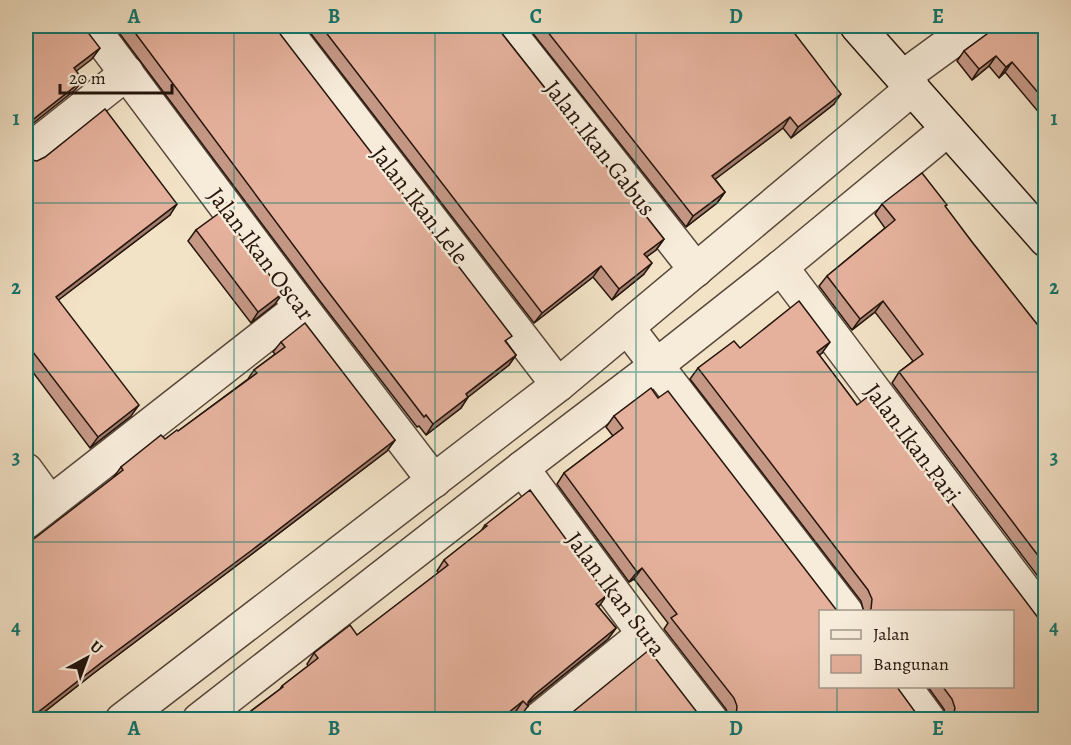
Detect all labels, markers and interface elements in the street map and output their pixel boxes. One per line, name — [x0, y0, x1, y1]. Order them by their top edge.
text: A — [127, 3, 141, 30]
text: B — [328, 3, 340, 30]
text: C — [530, 3, 542, 30]
text: D — [729, 3, 743, 30]
text: E — [932, 3, 944, 30]
scale bar — [60, 57, 172, 95]
text: 20 m — [69, 66, 106, 90]
street label: Jalan Ikan Gabus — [537, 73, 663, 223]
text: 1 — [12, 105, 20, 132]
text: 1 — [1050, 105, 1058, 132]
street label: Jalan Ikan Lele — [364, 139, 476, 271]
street label: Jalan Ikan Oscar — [200, 181, 322, 327]
text: 2 — [11, 274, 21, 301]
text: 2 — [1049, 274, 1059, 301]
street label: Jalan Ikan Pari — [857, 377, 969, 509]
text: 3 — [12, 444, 20, 471]
text: 3 — [1050, 444, 1058, 471]
street label: Jalan Ikan Sura — [559, 525, 674, 663]
legend — [819, 610, 1014, 688]
text: 4 — [11, 614, 21, 641]
text: 4 — [1049, 614, 1059, 641]
text: Jalan — [873, 622, 910, 646]
north arrow — [57, 628, 117, 688]
text: U — [85, 636, 108, 660]
text: Bangunan — [873, 652, 949, 676]
text: A — [127, 715, 141, 742]
text: B — [328, 715, 340, 742]
text: C — [530, 715, 542, 742]
text: D — [729, 715, 743, 742]
text: E — [932, 715, 944, 742]

